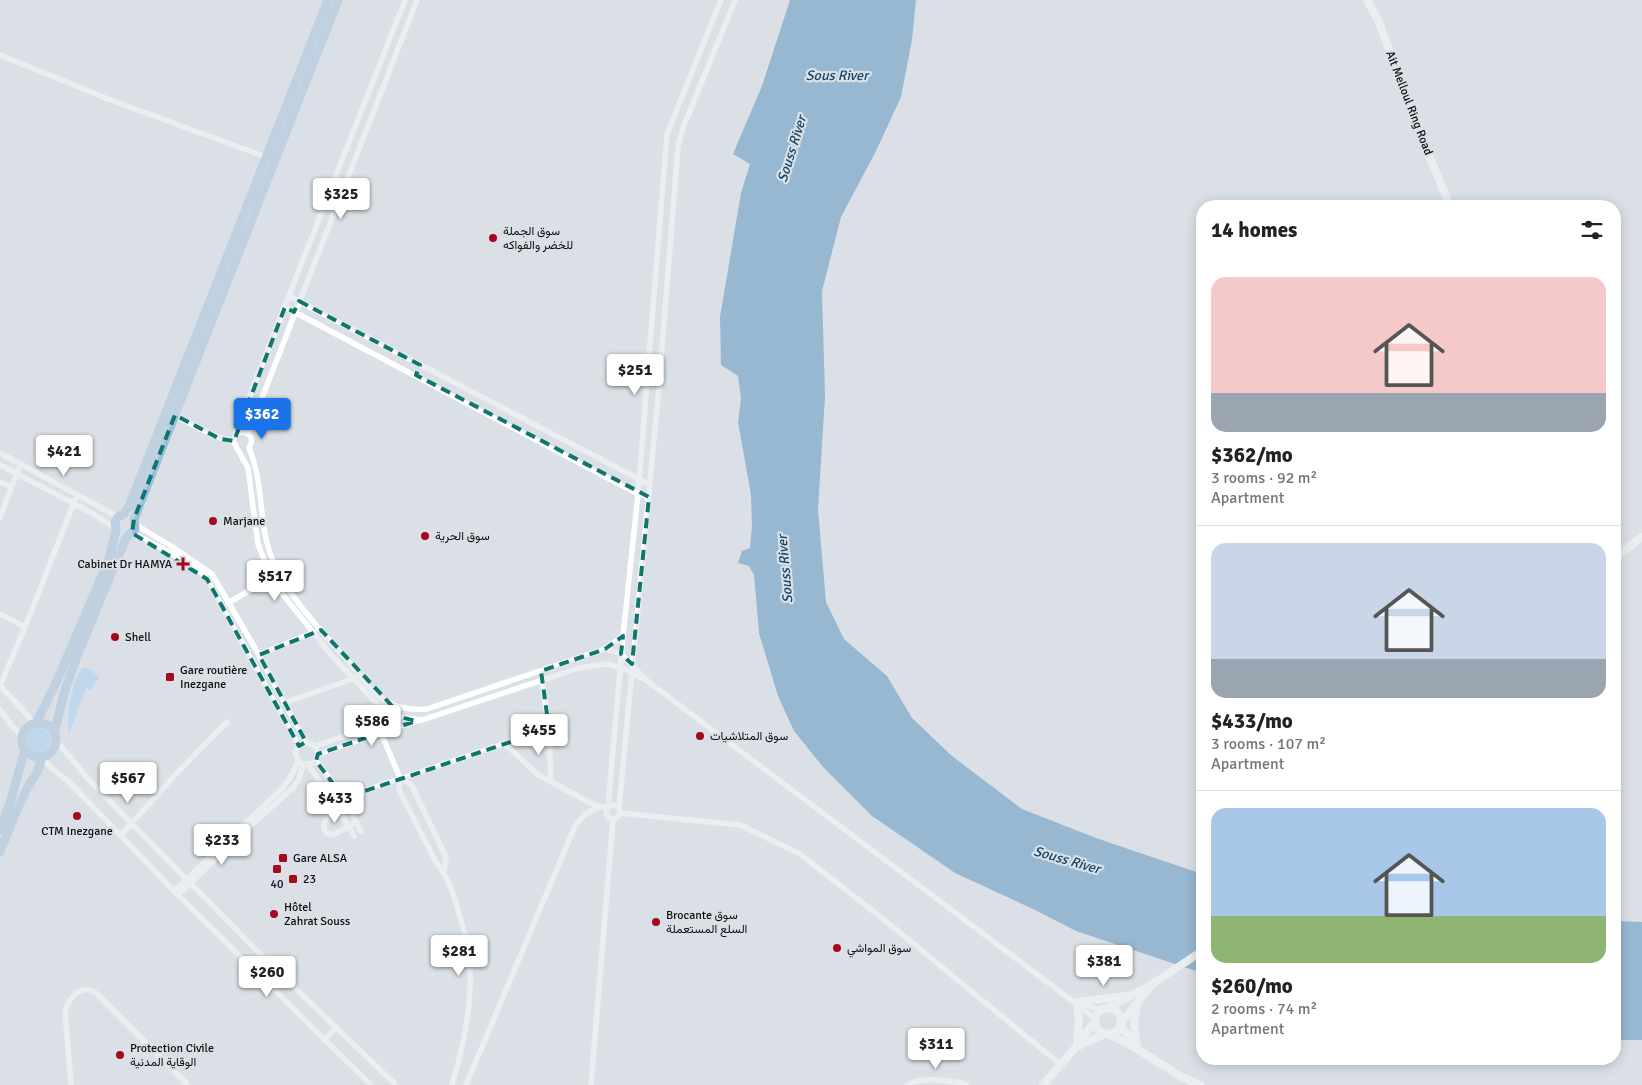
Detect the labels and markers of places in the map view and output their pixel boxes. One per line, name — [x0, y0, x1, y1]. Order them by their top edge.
pin: $325 — [311, 178, 371, 220]
place label: سوق الجملة للخضر والفواكه — [503, 224, 573, 253]
marker: سوق الجملة للخضر والفواكه — [487, 232, 499, 244]
pin: $251 — [605, 354, 665, 396]
pin: $362 — [232, 398, 292, 440]
pin: $421 — [34, 434, 94, 477]
place label: Marjane — [223, 514, 265, 529]
marker: Marjane — [207, 515, 219, 527]
place label: سوق الحرية — [435, 529, 490, 544]
marker: سوق الحرية — [419, 530, 431, 542]
place label: Cabinet Dr HAMYA — [77, 557, 173, 572]
marker: Cabinet Dr HAMYA — [176, 557, 190, 571]
pin: $517 — [245, 560, 305, 602]
place label: Shell — [125, 630, 152, 645]
marker: Shell — [109, 631, 121, 643]
place label: Gare routière Inezgane — [180, 663, 247, 692]
marker: Gare routière Inezgane — [164, 671, 176, 683]
pin: $586 — [342, 704, 402, 747]
pin: $455 — [509, 714, 569, 756]
place label: سوق المتلاشيات — [710, 729, 788, 744]
marker: سوق المتلاشيات — [694, 730, 706, 742]
pin: $567 — [98, 762, 158, 804]
pin: $433 — [305, 782, 365, 824]
marker: CTM Inezgane — [71, 810, 83, 822]
place label: CTM Inezgane — [41, 824, 113, 839]
pin: $233 — [192, 824, 252, 866]
place label: Gare ALSA — [293, 851, 348, 866]
marker: Gare ALSA — [277, 852, 289, 864]
marker: 40 — [271, 863, 283, 875]
place label: 23 — [303, 872, 316, 887]
marker: 23 — [287, 873, 299, 885]
place label: 40 — [271, 877, 283, 892]
place label: Hôtel Zahrat Souss — [284, 900, 350, 929]
marker: Hôtel Zahrat Souss — [268, 908, 280, 920]
place label: Brocante سوق السلع المستعملة — [666, 908, 747, 938]
marker: Brocante سوق السلع المستعملة — [650, 916, 662, 928]
pin: $281 — [429, 934, 489, 977]
place label: سوق المواشي — [847, 941, 911, 958]
marker: سوق المواشي — [831, 942, 843, 954]
pin: $381 — [1074, 944, 1134, 987]
pin: $260 — [237, 956, 297, 998]
pin: $311 — [906, 1028, 966, 1070]
place label: Protection Civile الوقاية المدنية — [130, 1041, 214, 1070]
marker: Protection Civile الوقاية المدنية — [114, 1049, 126, 1061]

